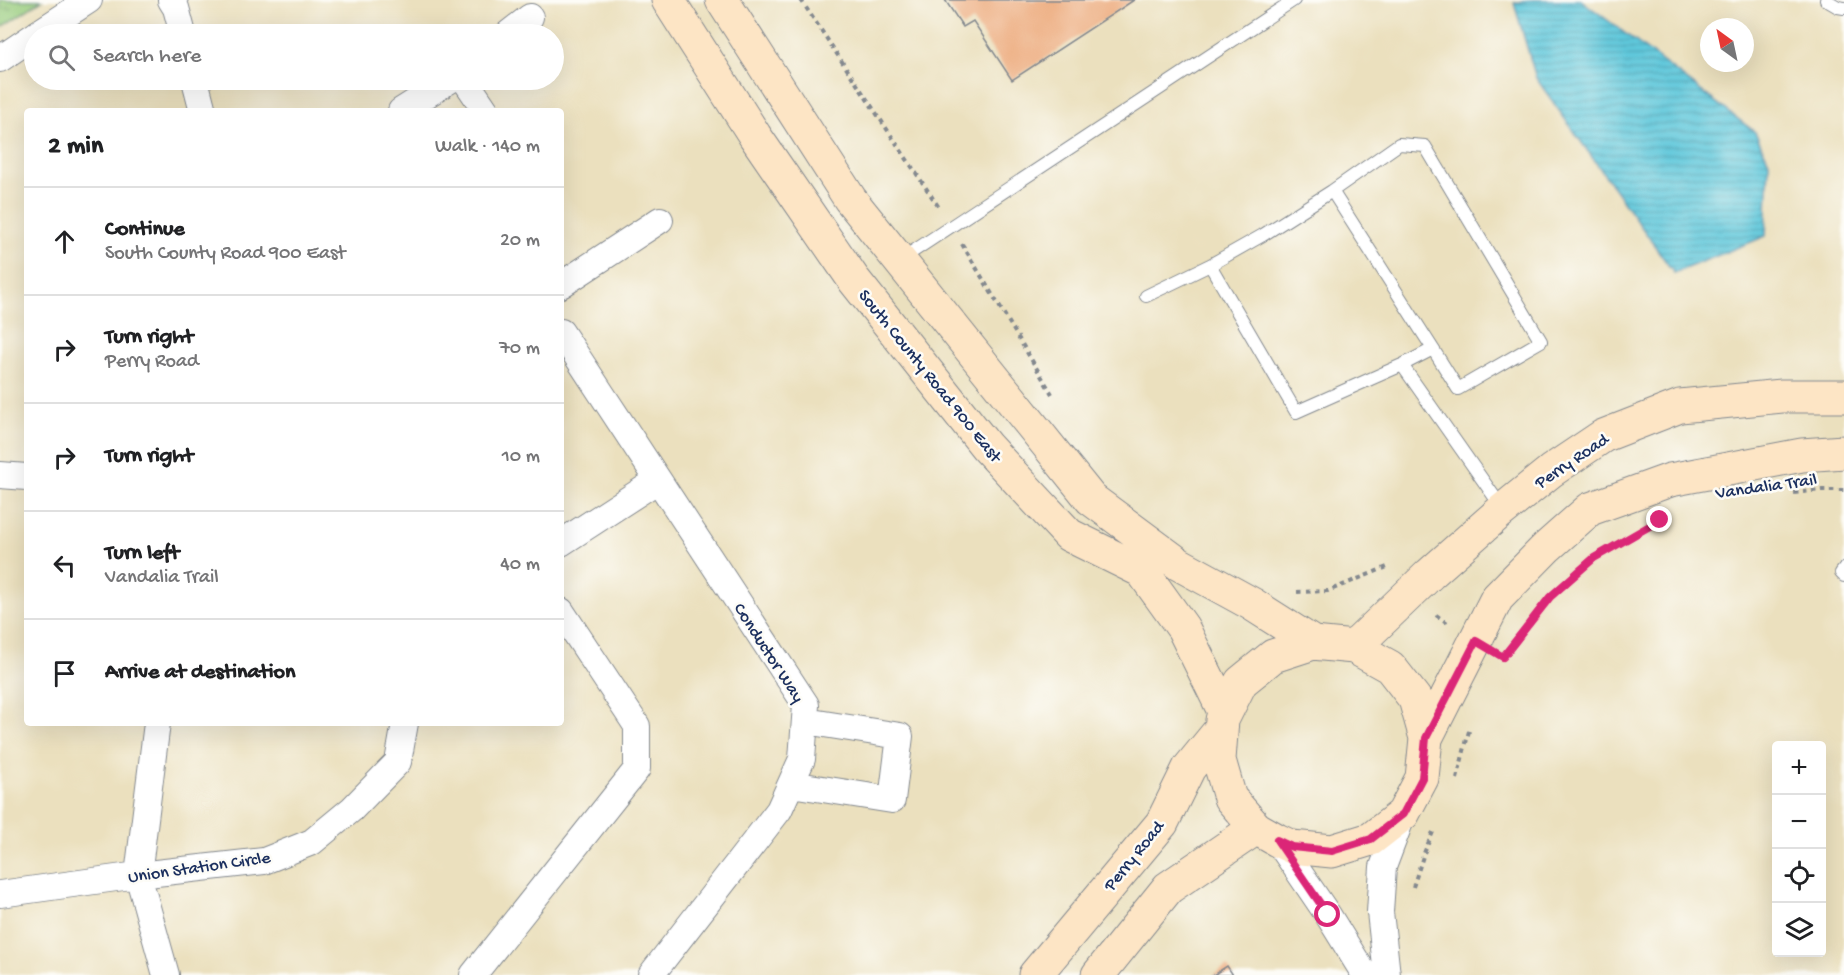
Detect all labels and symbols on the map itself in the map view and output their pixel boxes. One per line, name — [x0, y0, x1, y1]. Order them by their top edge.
north arrow — [1700, 18, 1754, 72]
street label: South County Road 900 East — [853, 286, 1006, 469]
street label: Perry Road — [1531, 429, 1614, 495]
street label: Vandalia Trail — [1713, 470, 1819, 505]
route end — [1646, 506, 1672, 532]
street label: Conductor Way — [728, 600, 808, 707]
street label: Perry Road — [1100, 816, 1171, 897]
street label: Union Station Circle — [127, 848, 273, 889]
route start — [1314, 901, 1340, 927]

